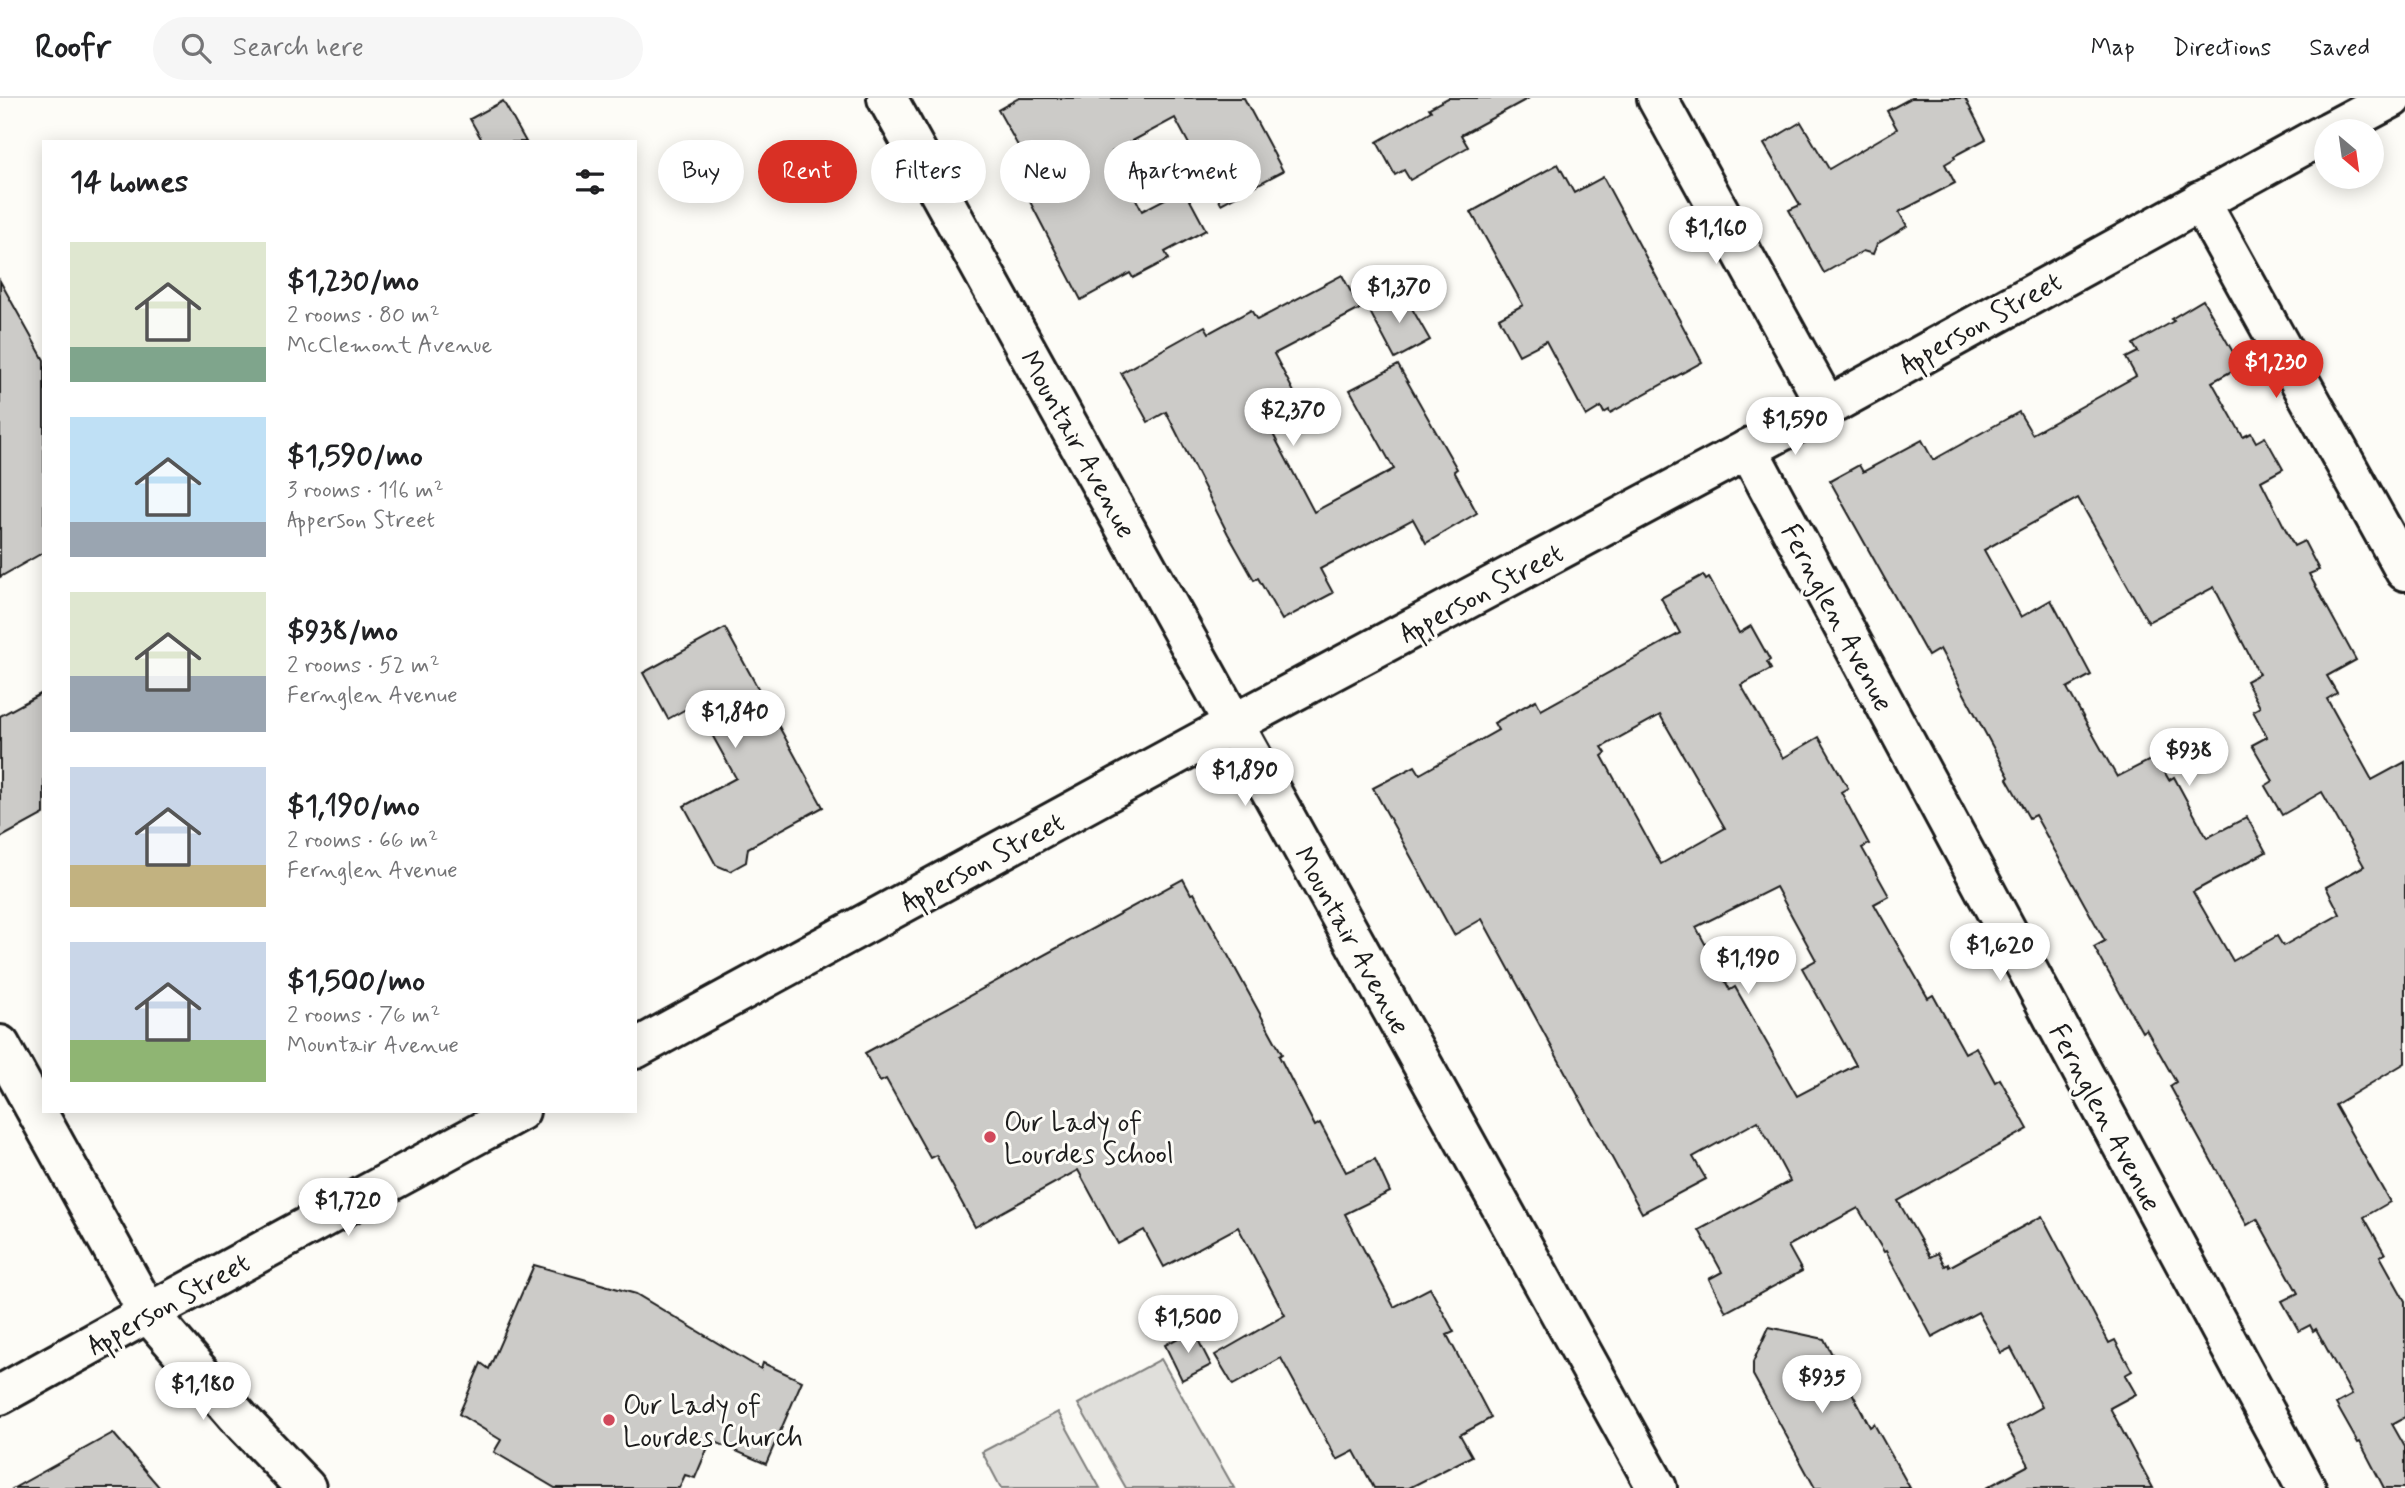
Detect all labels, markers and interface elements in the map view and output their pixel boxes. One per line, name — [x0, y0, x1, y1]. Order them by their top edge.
search box — [153, 17, 643, 80]
text: Roofr — [35, 26, 111, 70]
icon: search — [177, 29, 215, 67]
text: Search here — [233, 31, 364, 65]
text: Map — [2091, 33, 2135, 64]
text: Directions — [2173, 33, 2271, 64]
text: Saved — [2309, 33, 2370, 64]
north arrow — [2314, 119, 2384, 189]
map controls — [2314, 119, 2384, 189]
chip: Buy — [658, 140, 744, 203]
chip: Rent — [758, 140, 857, 203]
chip: Filters — [871, 140, 986, 203]
chip: New — [1000, 140, 1090, 203]
chip: Apartment — [1104, 140, 1261, 203]
text: 14 homes — [70, 163, 188, 202]
icon: filters — [571, 163, 609, 201]
pin: $1,160 — [1659, 206, 1773, 266]
text: $1,160 — [1685, 214, 1747, 244]
text: $1,230/mo — [287, 262, 419, 301]
street label: Apperson Street — [1893, 264, 2070, 387]
pin: $1,370 — [1342, 266, 1456, 325]
icon: home — [126, 270, 210, 354]
text: $1,370 — [1367, 273, 1431, 303]
text: 2 rooms · 80 m² — [287, 301, 440, 331]
text: McClemont Avenue — [287, 331, 492, 361]
pin: $1,230 — [2219, 341, 2333, 400]
street label: Mountair Avenue — [1010, 345, 1144, 546]
text: $1,230 — [2244, 348, 2308, 378]
pin: $2,370 — [1236, 388, 1350, 448]
text: $2,370 — [1260, 396, 1326, 426]
pin: $1,590 — [1738, 398, 1852, 457]
text: $1,590 — [1762, 405, 1828, 435]
text: $1,590/mo — [287, 437, 423, 476]
icon: home — [126, 445, 210, 529]
text: 3 rooms · 116 m² — [287, 476, 444, 506]
text: Apperson Street — [287, 506, 435, 536]
street label: Fernglen Avenue — [1771, 518, 1901, 719]
street label: Apperson Street — [1394, 536, 1572, 656]
text: $938/mo — [287, 612, 398, 651]
icon: home — [126, 620, 210, 704]
text: 2 rooms · 52 m² — [287, 651, 440, 681]
text: Fernglen Avenue — [287, 681, 458, 711]
pin: $1,840 — [678, 690, 792, 750]
text: $1,840 — [701, 698, 769, 728]
pin: $938 — [2148, 728, 2230, 788]
text: $938 — [2166, 736, 2213, 766]
pin: $1,890 — [1188, 748, 1302, 808]
text: $1,890 — [1212, 756, 1278, 786]
text: $1,190/mo — [287, 787, 420, 826]
icon: home — [126, 795, 210, 879]
street label: Apperson Street — [895, 805, 1073, 925]
text: 2 rooms · 66 m² — [287, 826, 438, 856]
street label: Mountair Avenue — [1284, 841, 1418, 1042]
text: Fernglen Avenue — [287, 856, 458, 886]
pin: $1,620 — [1943, 924, 2057, 983]
text: $1,620 — [1966, 931, 2034, 961]
pin: $1,190 — [1691, 936, 1805, 996]
text: $1,190 — [1716, 944, 1780, 974]
text: $1,500/mo — [287, 962, 425, 1001]
icon: home — [126, 970, 210, 1054]
text: 2 rooms · 76 m² — [287, 1001, 440, 1031]
street label: Fernglen Avenue — [2039, 1018, 2169, 1219]
text: Mountair Avenue — [287, 1031, 459, 1061]
place label: Our Lady of Lourdes School — [1004, 1105, 1174, 1174]
marker: Our Lady of Lourdes School — [982, 1129, 998, 1145]
pin: $1,720 — [291, 1178, 405, 1238]
text: $1,720 — [315, 1186, 381, 1216]
street label: Apperson Street — [81, 1245, 258, 1368]
pin: $1,500 — [1131, 1296, 1245, 1355]
text: $1,500 — [1154, 1303, 1222, 1333]
pin: $935 — [1781, 1356, 1863, 1415]
pin: $1,180 — [146, 1362, 260, 1422]
text: $935 — [1798, 1363, 1846, 1393]
text: $1,180 — [171, 1370, 235, 1400]
place label: Our Lady of Lourdes Church — [623, 1388, 803, 1457]
marker: Our Lady of Lourdes Church — [601, 1412, 617, 1428]

